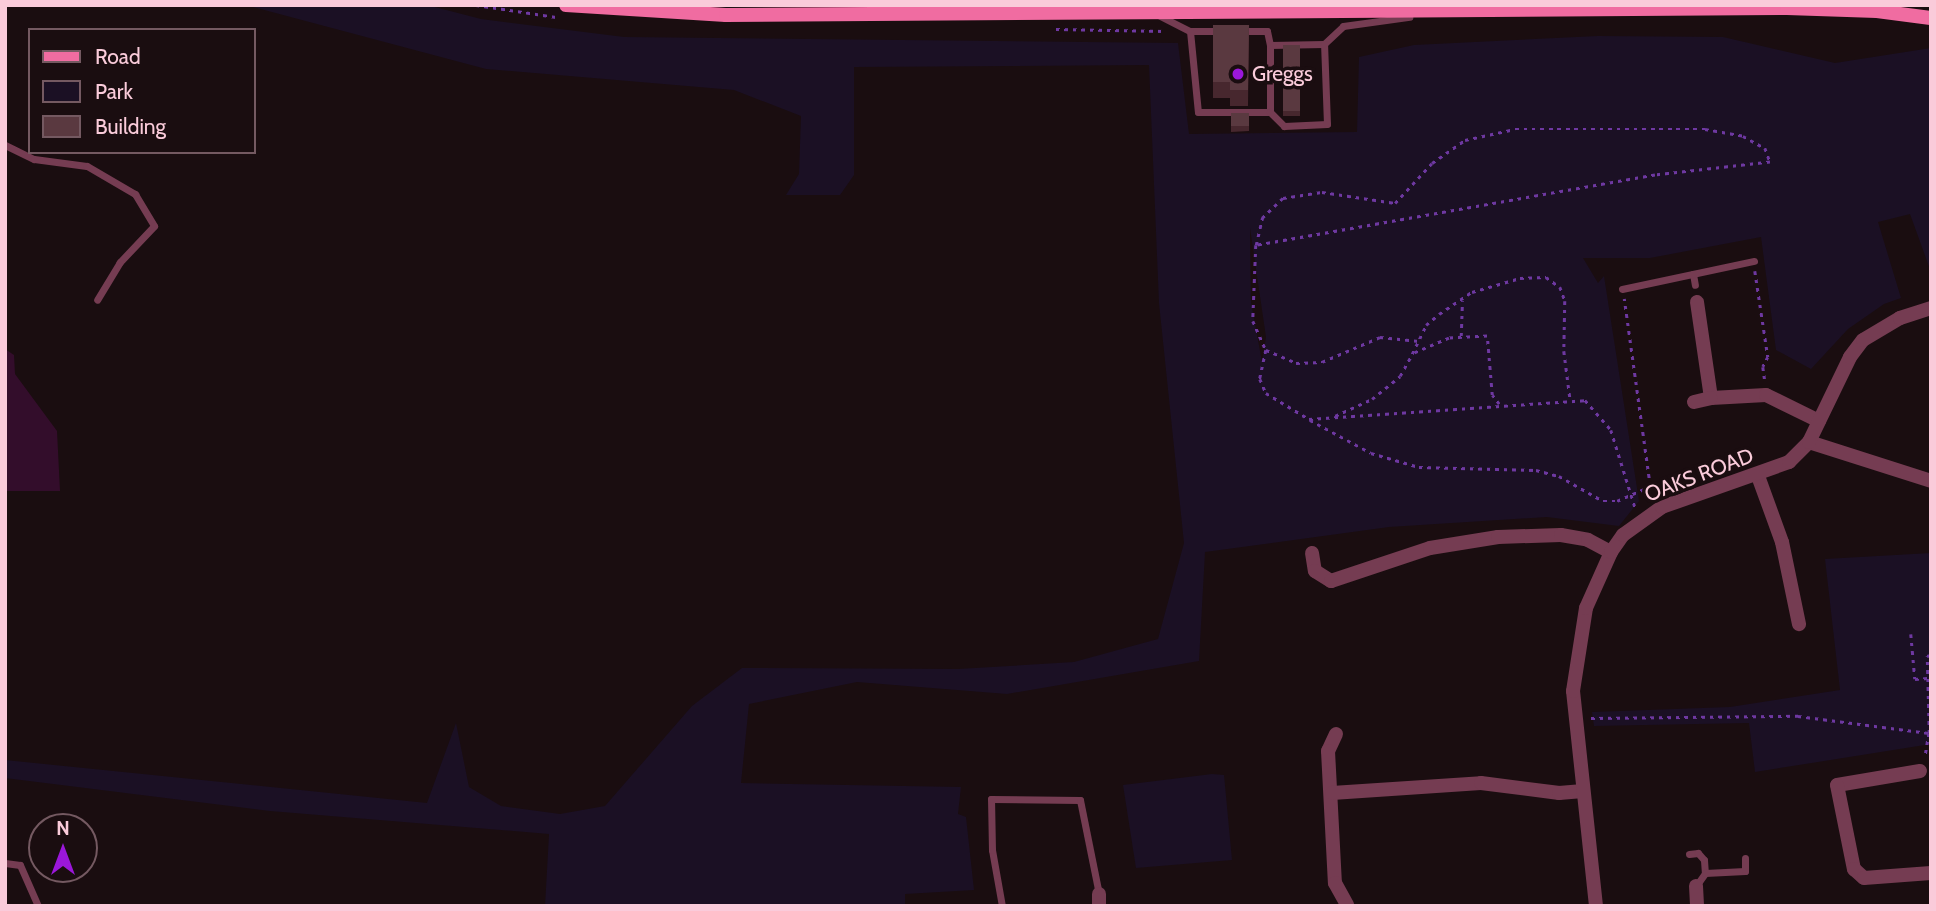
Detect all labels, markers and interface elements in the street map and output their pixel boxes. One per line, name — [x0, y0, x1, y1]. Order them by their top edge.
legend — [28, 28, 256, 154]
text: Road — [95, 44, 141, 69]
place label: Greggs — [1252, 61, 1313, 87]
marker: Greggs — [1230, 66, 1246, 82]
text: Park — [95, 79, 133, 104]
text: Building — [95, 114, 166, 139]
street label: OAKS ROAD — [1641, 443, 1757, 507]
north arrow — [28, 813, 98, 883]
text: N — [56, 817, 70, 840]

